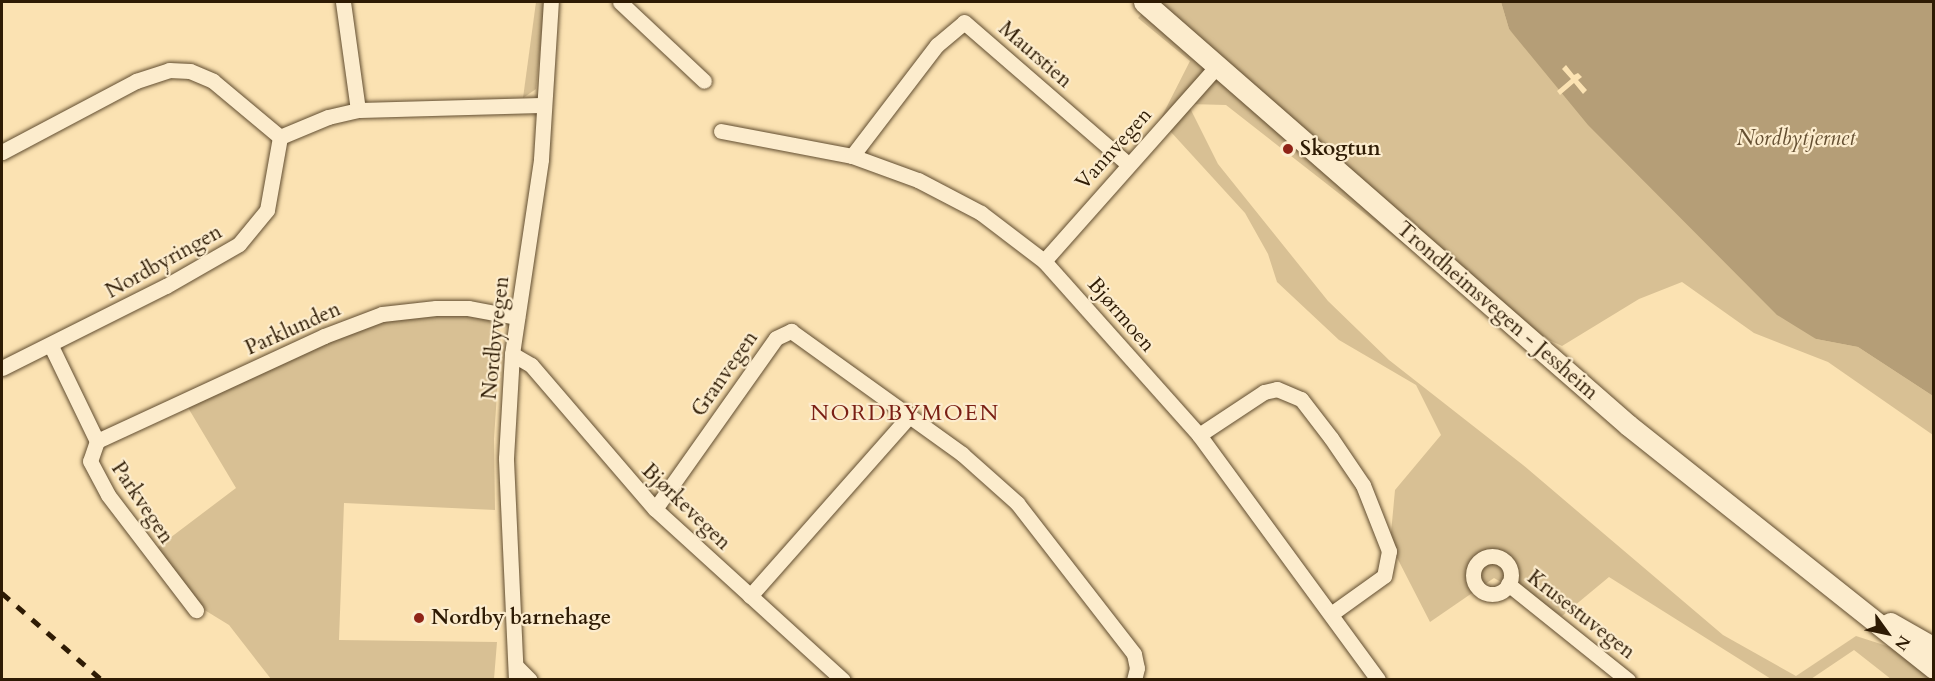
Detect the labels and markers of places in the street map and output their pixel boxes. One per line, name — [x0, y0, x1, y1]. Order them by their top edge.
place label: Skogtun — [1300, 136, 1381, 162]
marker: Skogtun — [1281, 142, 1295, 156]
place label: Nordby barnehage — [431, 605, 611, 631]
marker: Nordby barnehage — [412, 611, 426, 625]

